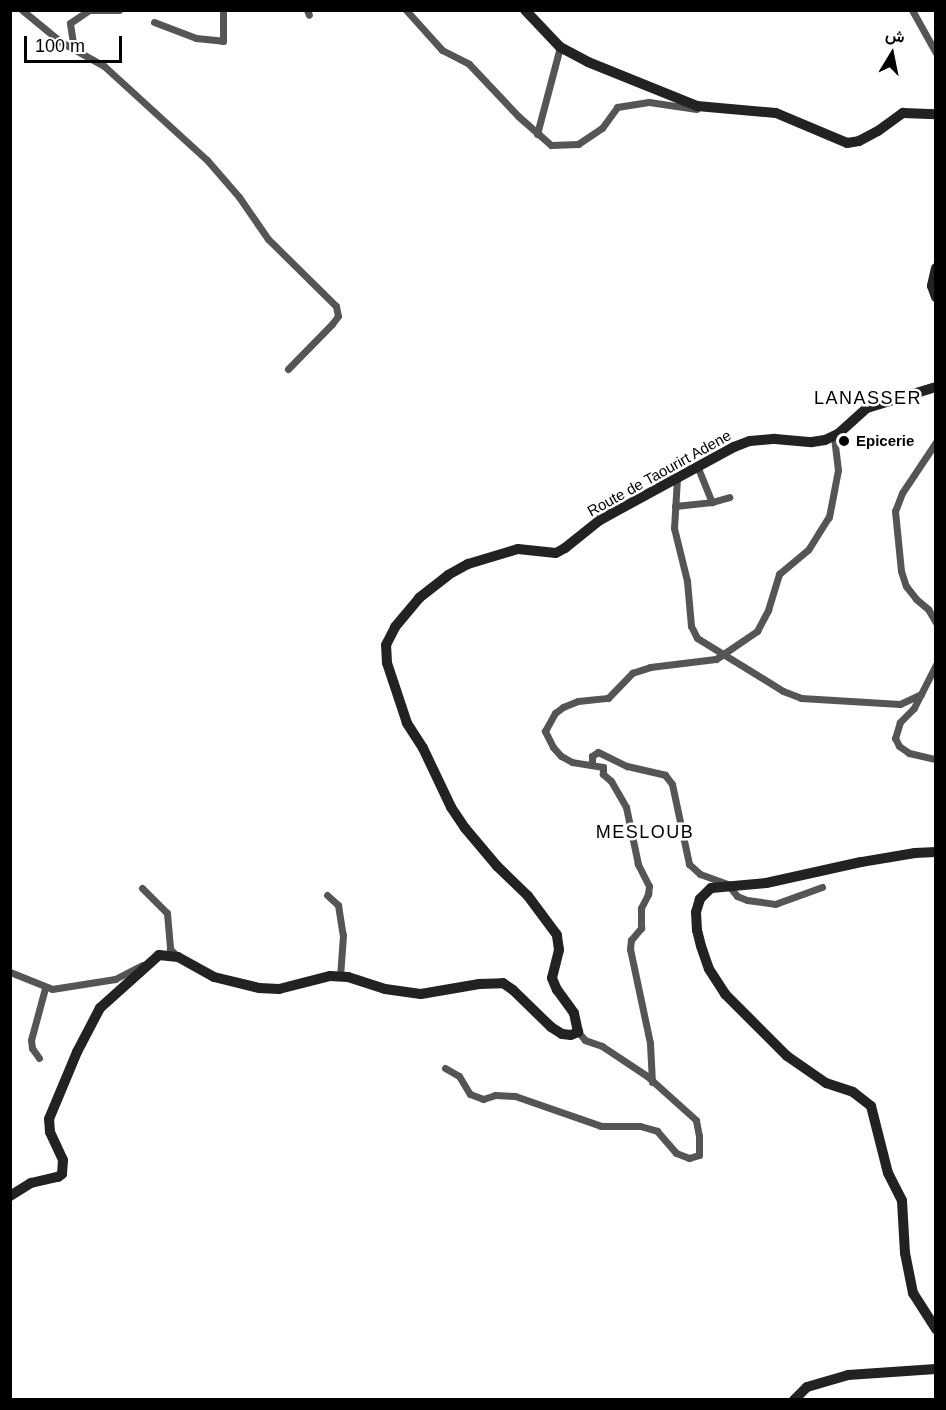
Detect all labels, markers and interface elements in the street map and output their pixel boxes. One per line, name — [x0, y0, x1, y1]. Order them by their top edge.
scale bar — [27, 24, 124, 62]
north arrow — [862, 24, 922, 84]
text: ش — [884, 26, 906, 46]
text: 100 m — [35, 36, 85, 56]
district label: LANASSER — [814, 387, 922, 409]
street label: Route de Taourirt Adene — [584, 426, 734, 520]
place label: Epicerie — [856, 432, 914, 450]
marker: Epicerie — [837, 434, 851, 448]
district label: MESLOUB — [596, 821, 694, 843]

